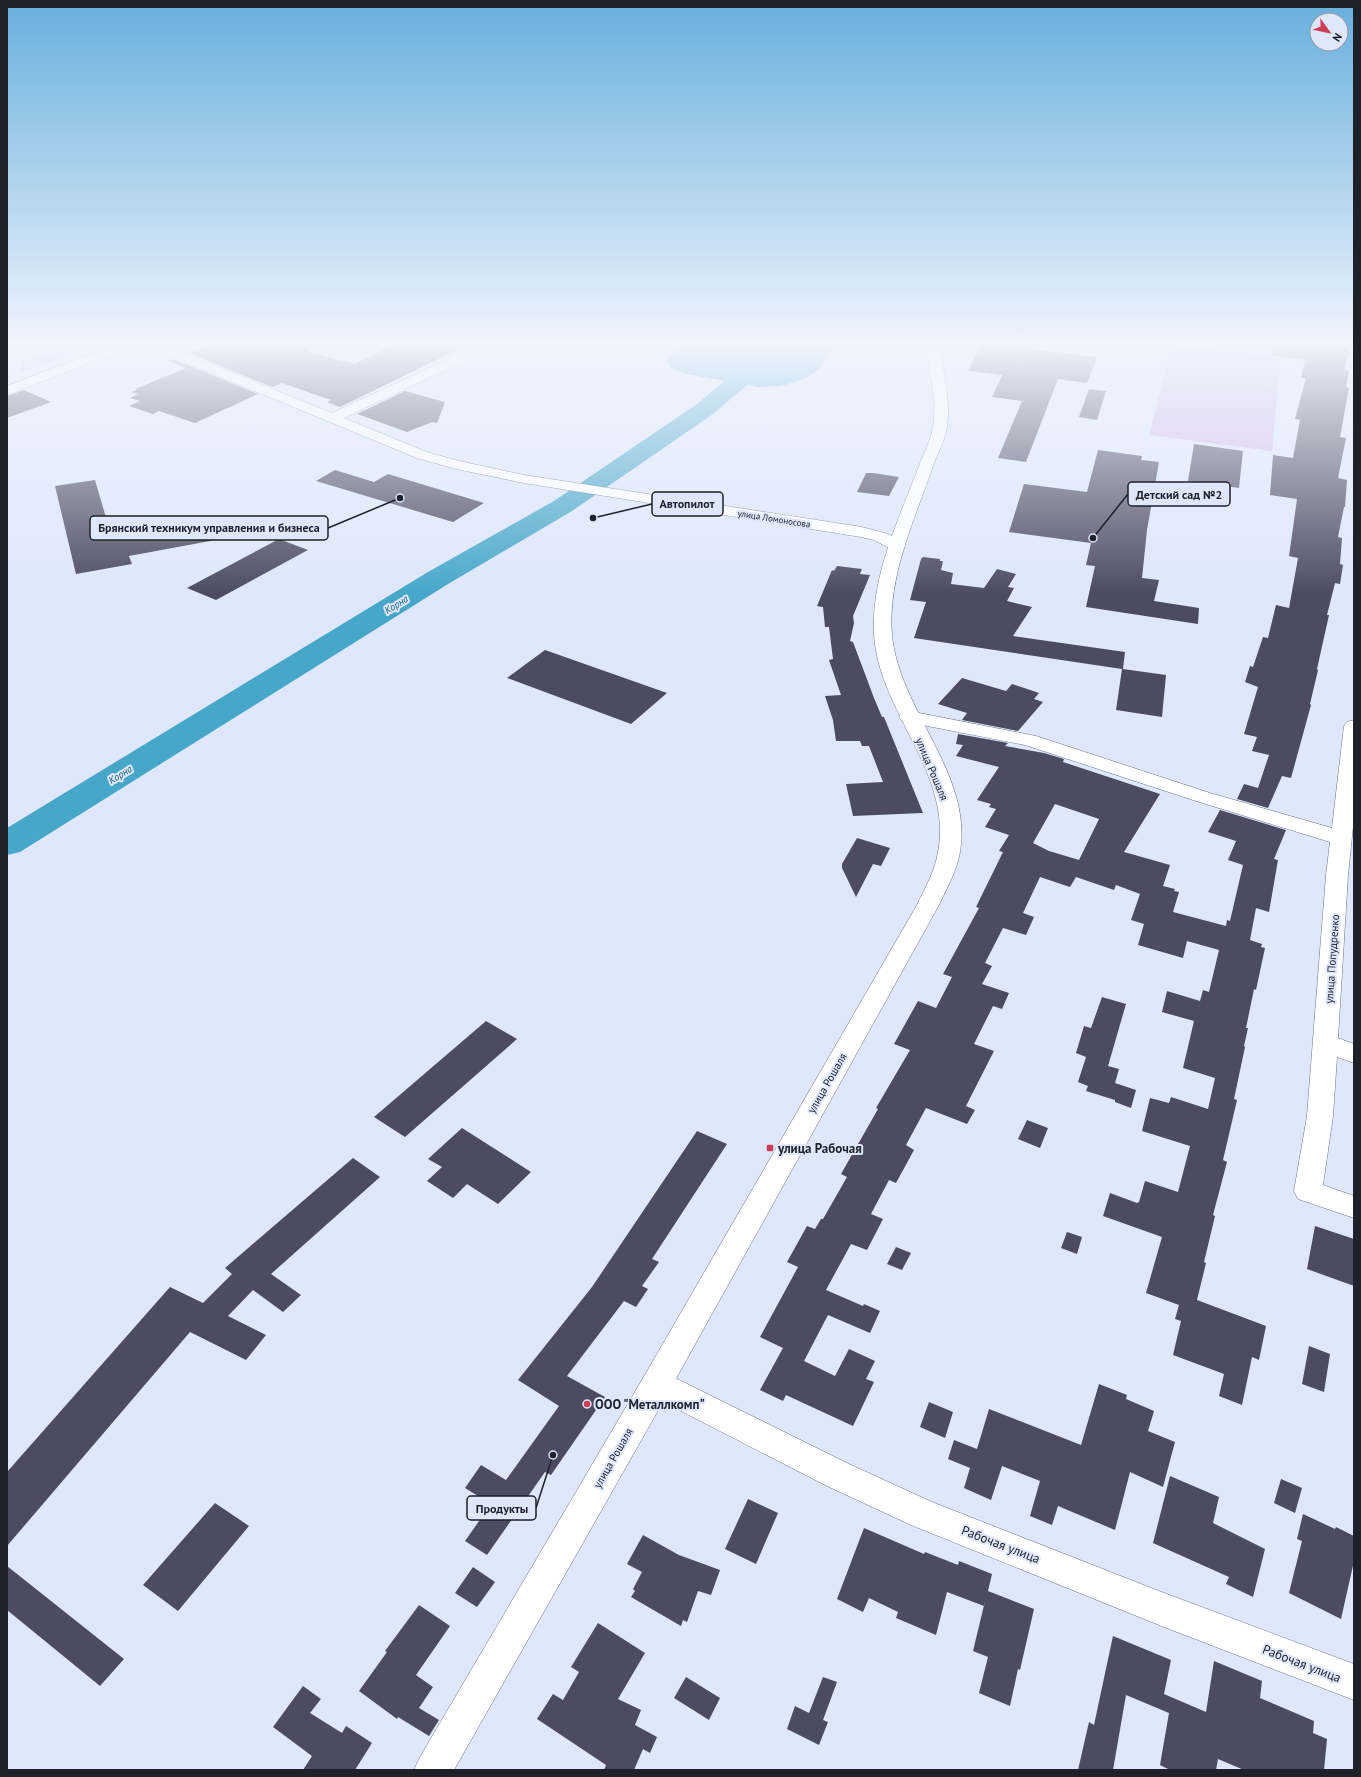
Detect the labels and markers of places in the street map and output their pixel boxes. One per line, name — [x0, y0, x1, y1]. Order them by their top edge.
callout: Детский сад №2 — [1128, 482, 1230, 506]
callout: Автопилот — [652, 492, 723, 516]
callout: Брянский техникум управления и бизнеса — [90, 516, 328, 540]
place label: улица Рабочая — [777, 1140, 862, 1157]
marker: улица Рабочая — [765, 1143, 775, 1153]
place label: ООО "Металлкомп" — [595, 1396, 705, 1413]
marker: ООО "Металлкомп" — [582, 1399, 592, 1409]
callout: Продукты — [467, 1496, 536, 1520]

